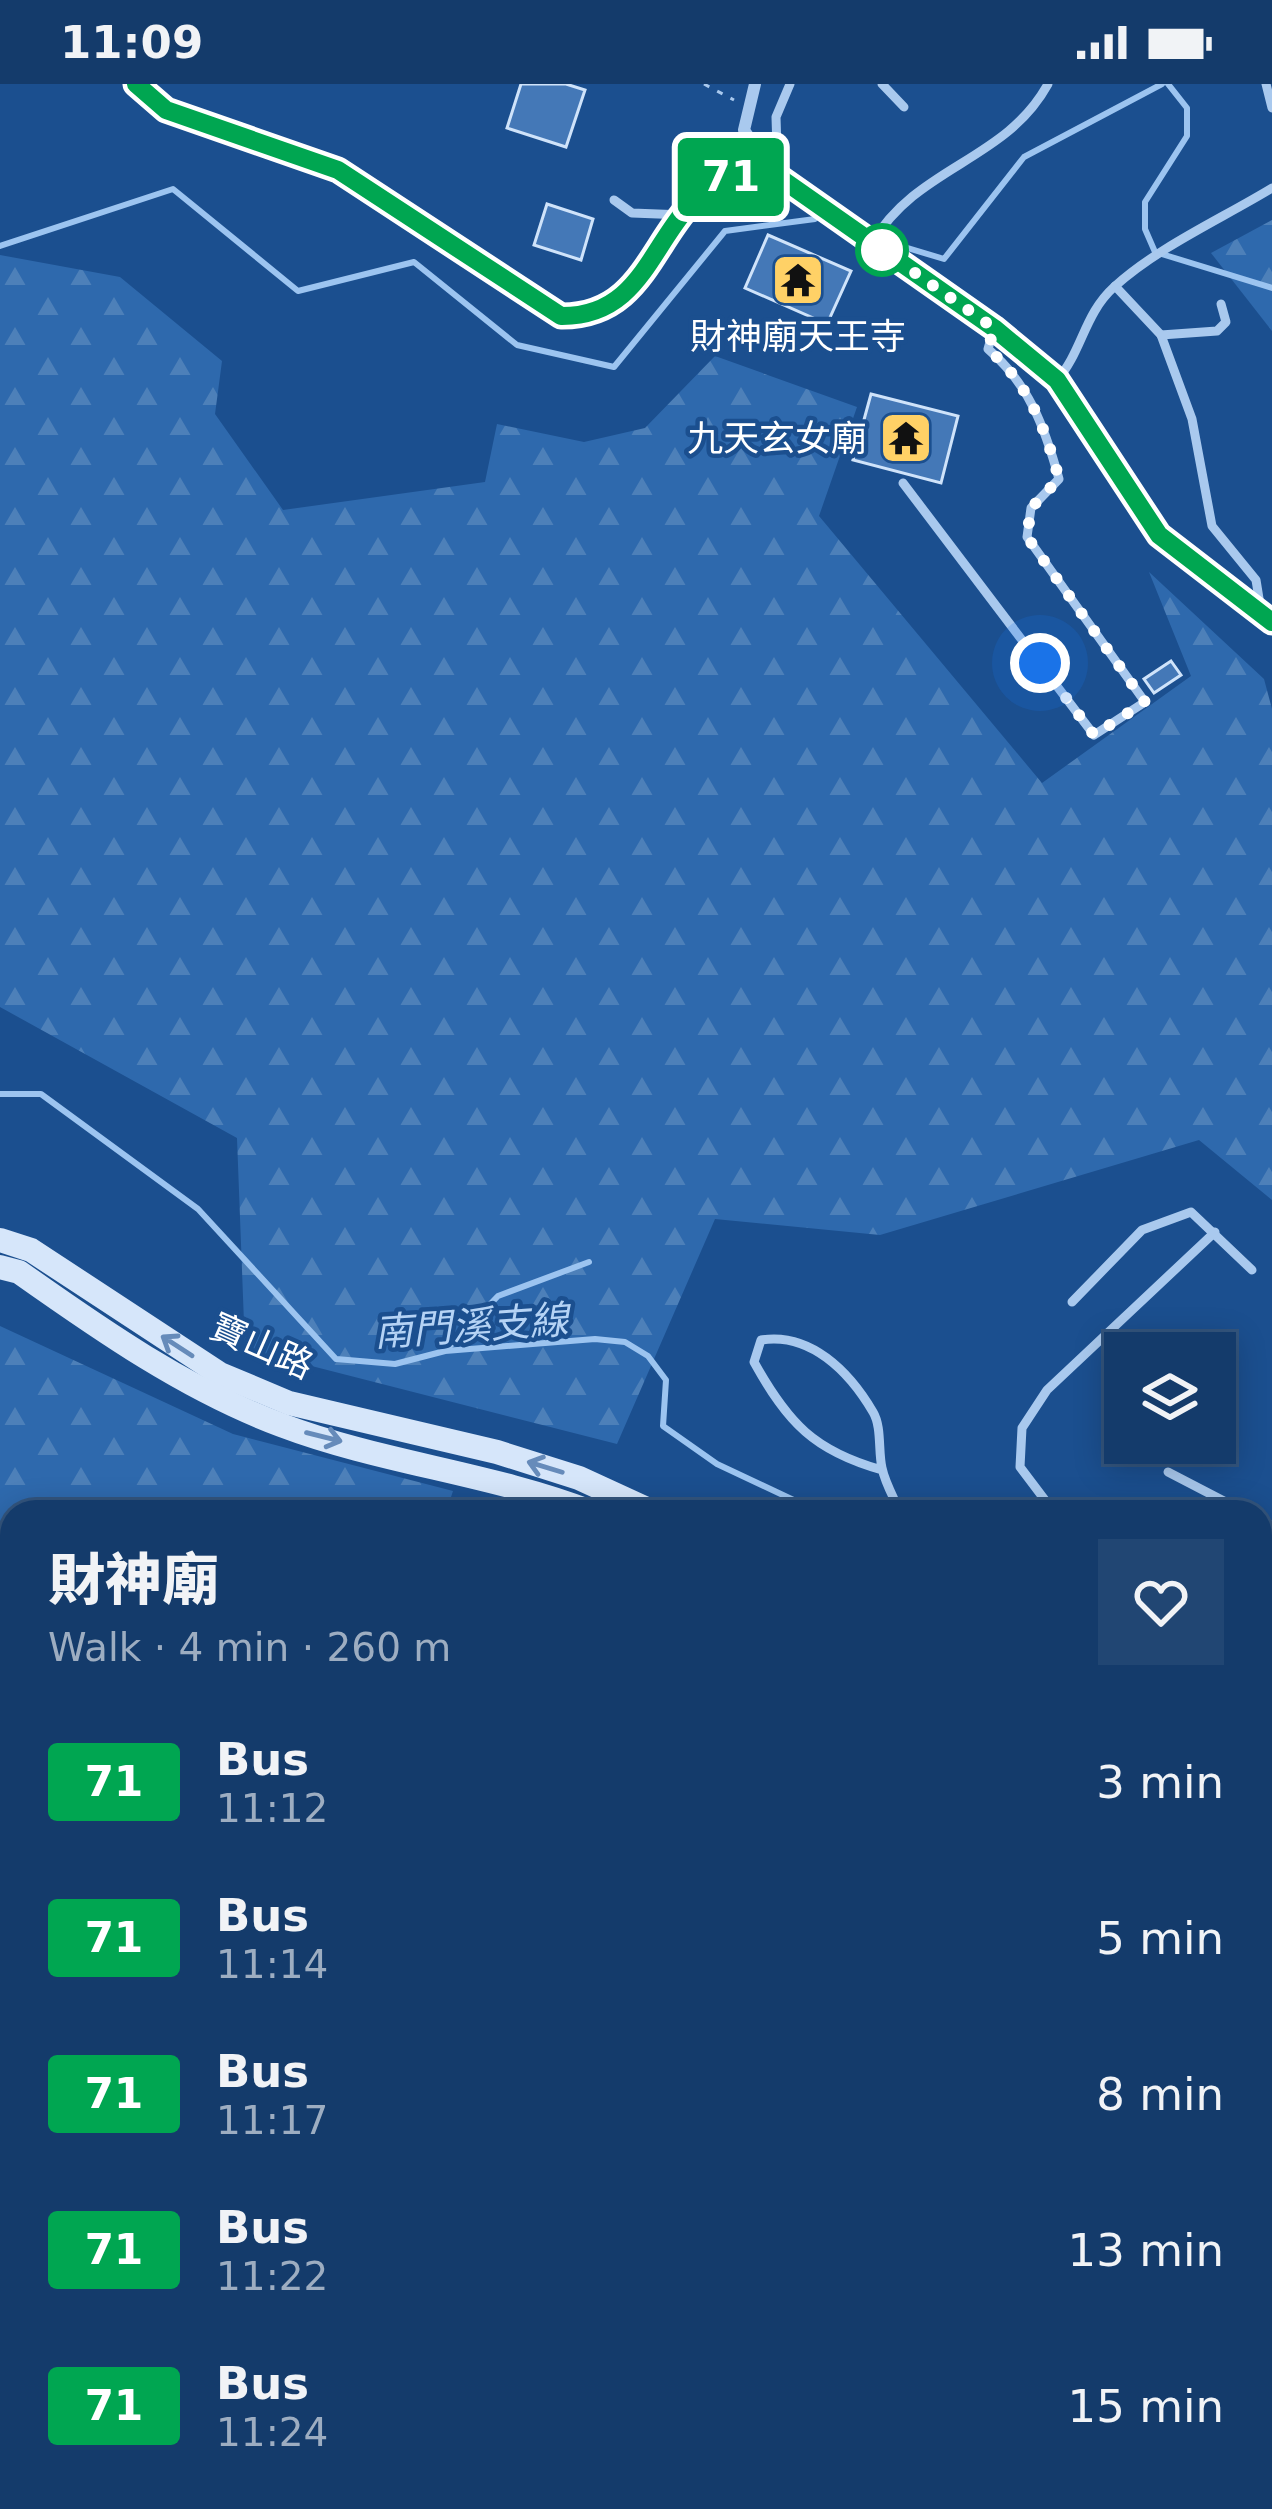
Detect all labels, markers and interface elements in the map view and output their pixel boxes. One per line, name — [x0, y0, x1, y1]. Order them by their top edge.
text: 11:09 — [60, 16, 203, 69]
line badge: 71 — [677, 138, 785, 216]
text: 71 — [702, 152, 760, 201]
unlabelled marker — [857, 225, 907, 275]
temple icon: 財神廟天王寺 — [770, 252, 826, 308]
place label: 財神廟天王寺 — [690, 316, 906, 357]
temple icon: 九天玄女廟 — [878, 410, 934, 466]
place label: 九天玄女廟 — [687, 418, 867, 459]
your location — [1010, 633, 1070, 693]
water label: 南門溪支線 — [372, 1296, 574, 1355]
street label: 寶山路 — [204, 1305, 320, 1387]
map controls — [1104, 1332, 1236, 1464]
button: layers — [1104, 1332, 1236, 1464]
one-way arrow — [160, 1334, 194, 1359]
one-way arrow — [305, 1427, 343, 1449]
one-way arrow — [527, 1455, 565, 1477]
button: heart — [1098, 1539, 1224, 1665]
text: 財神廟 — [48, 1547, 219, 1613]
text: Walk · 4 min · 260 m — [48, 1625, 451, 1670]
text: Bus — [216, 1733, 309, 1786]
text: 3 min — [1096, 1756, 1224, 1809]
text: 71 — [85, 1757, 143, 1806]
text: 11:12 — [216, 1786, 328, 1831]
text: Bus — [216, 1889, 309, 1942]
text: 5 min — [1096, 1912, 1224, 1965]
text: 71 — [85, 1913, 143, 1962]
text: 11:14 — [216, 1942, 328, 1987]
text: Bus — [216, 2045, 309, 2098]
text: 8 min — [1096, 2068, 1224, 2121]
text: 71 — [85, 2069, 143, 2118]
text: 11:17 — [216, 2098, 328, 2143]
text: Bus — [216, 2201, 309, 2254]
text: 13 min — [1068, 2224, 1224, 2277]
text: 71 — [85, 2225, 143, 2274]
text: 11:22 — [216, 2254, 328, 2299]
text: Bus — [216, 2357, 309, 2410]
text: 15 min — [1068, 2380, 1224, 2433]
text: 71 — [85, 2381, 143, 2430]
text: 11:24 — [216, 2410, 328, 2455]

